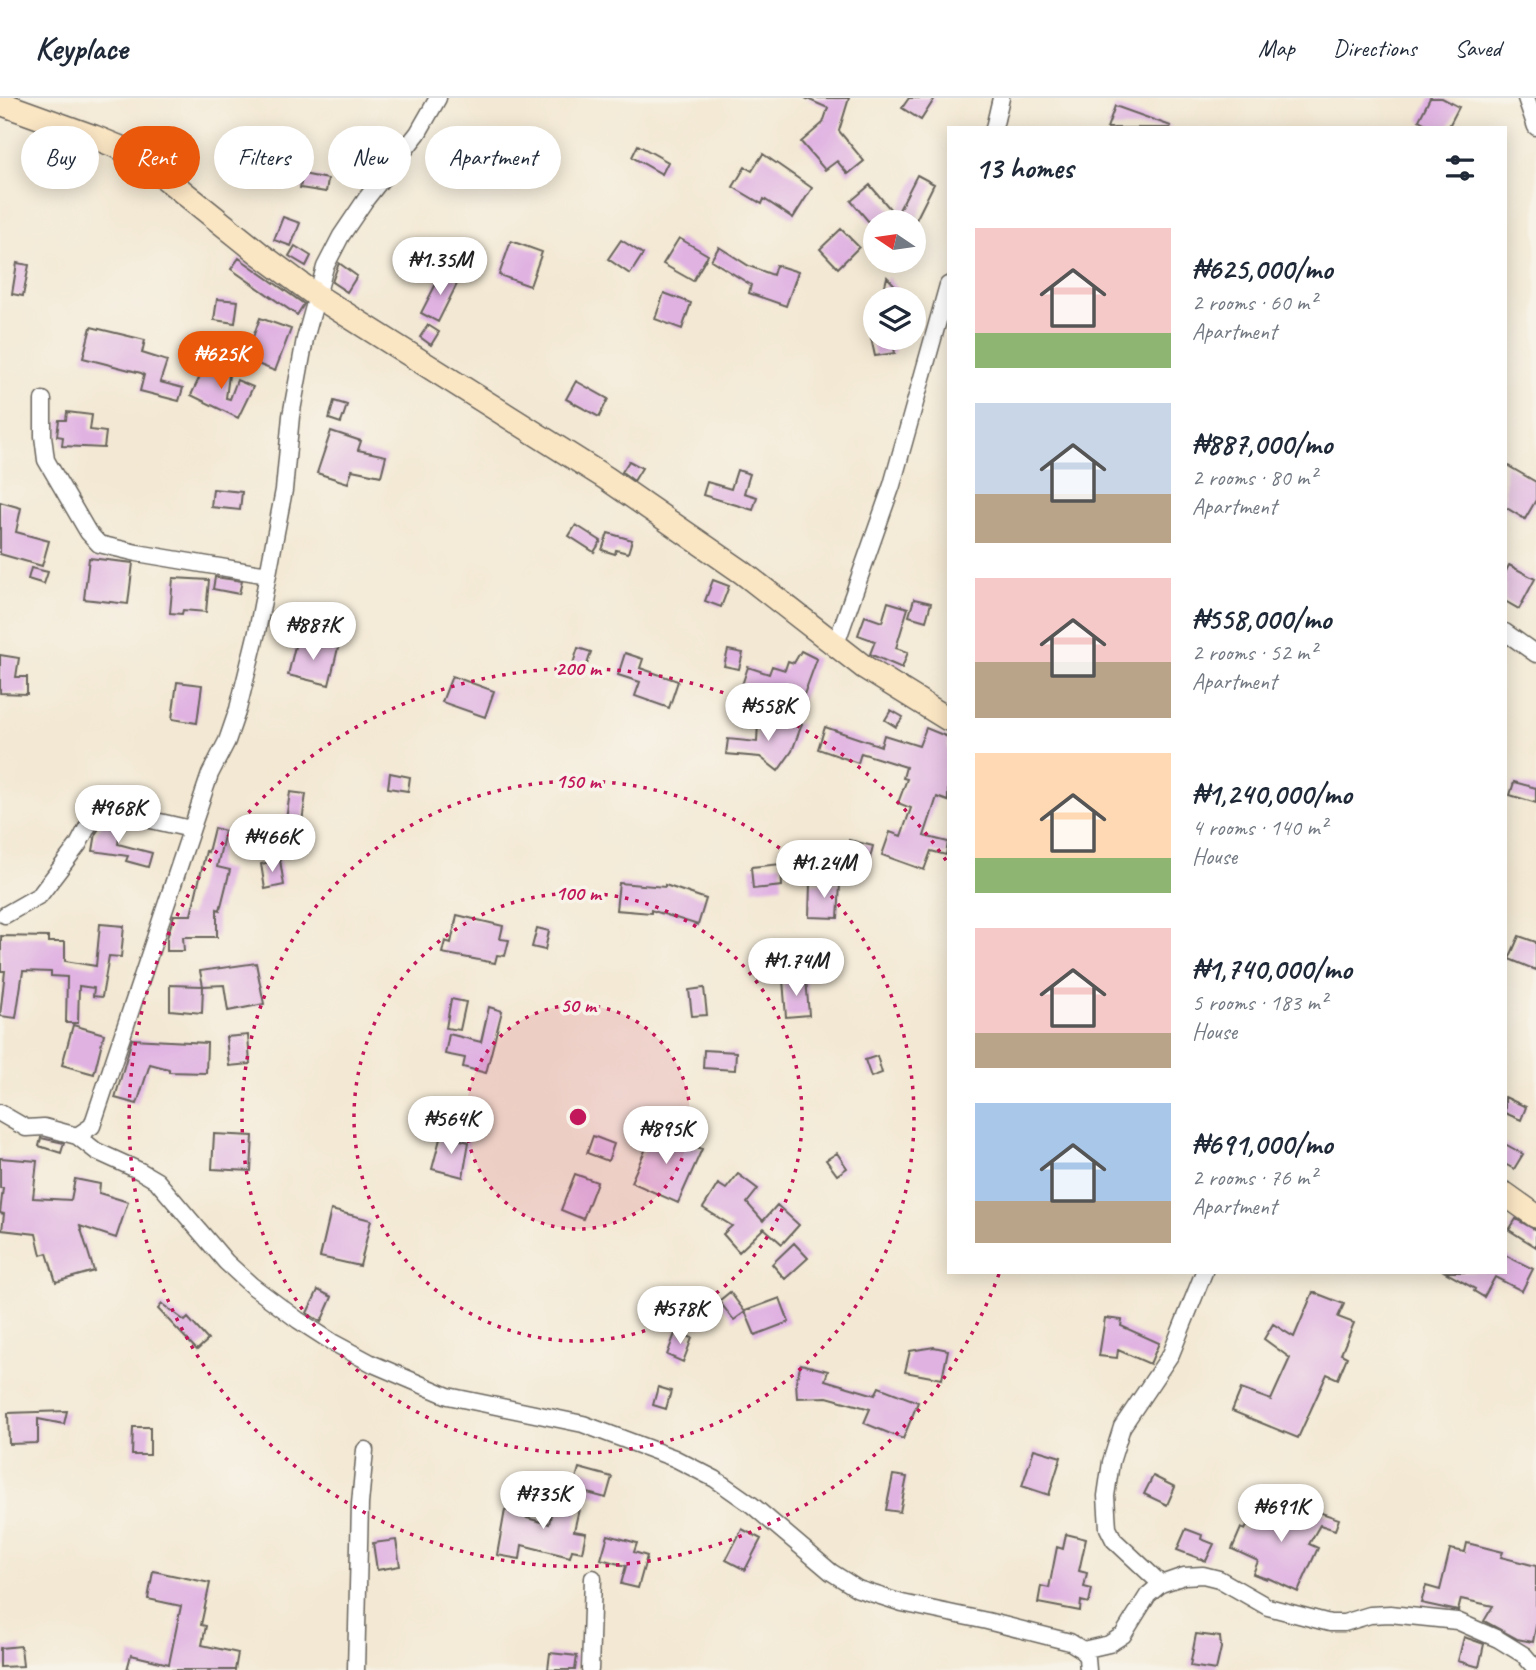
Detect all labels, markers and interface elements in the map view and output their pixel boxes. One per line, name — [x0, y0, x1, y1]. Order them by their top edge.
text: Keyplace — [35, 27, 128, 69]
text: Map — [1258, 33, 1295, 63]
text: Directions — [1333, 33, 1416, 63]
text: Saved — [1454, 33, 1501, 63]
chip: Buy — [21, 126, 99, 189]
chip: Rent — [113, 126, 200, 189]
chip: Filters — [214, 126, 314, 189]
chip: New — [328, 126, 411, 189]
chip: Apartment — [425, 126, 561, 189]
text: 13 homes — [975, 149, 1073, 187]
icon: filters — [1441, 149, 1479, 187]
north arrow — [863, 210, 926, 273]
map controls — [863, 210, 926, 350]
pin: ₦1.35M — [383, 238, 497, 297]
text: ₦1.35M — [408, 245, 472, 274]
text: ₦625,000/mo — [1192, 250, 1332, 288]
icon: home — [1031, 256, 1115, 340]
button: layers — [863, 287, 926, 350]
text: 2 rooms · 60 m² — [1192, 288, 1316, 317]
text: Apartment — [1192, 317, 1277, 346]
pin: ₦625K — [172, 331, 270, 391]
text: ₦625K — [194, 339, 248, 368]
text: ₦887,000/mo — [1192, 425, 1332, 463]
icon: home — [1031, 431, 1115, 515]
text: 2 rooms · 80 m² — [1192, 463, 1316, 492]
text: Apartment — [1192, 492, 1277, 521]
text: ₦558,000/mo — [1192, 600, 1331, 638]
pin: ₦887K — [264, 602, 362, 662]
icon: home — [1031, 606, 1115, 690]
text: ₦887K — [286, 610, 340, 639]
text: 2 rooms · 52 m² — [1192, 638, 1316, 667]
text: 200 m — [555, 655, 603, 681]
text: Apartment — [1192, 667, 1277, 696]
pin: ₦558K — [719, 684, 817, 743]
text: ₦558K — [741, 691, 795, 720]
text: 150 m — [555, 768, 603, 794]
text: ₦1,240,000/mo — [1192, 775, 1352, 813]
icon: home — [1031, 781, 1115, 865]
pin: ₦968K — [69, 786, 167, 845]
text: ₦968K — [91, 793, 145, 822]
text: 4 rooms · 140 m² — [1192, 813, 1327, 842]
pin: ₦466K — [223, 814, 321, 874]
text: ₦466K — [244, 822, 300, 851]
pin: ₦1.24M — [767, 840, 881, 900]
text: House — [1192, 842, 1237, 871]
text: ₦1.24M — [792, 848, 856, 877]
text: 100 m — [555, 880, 603, 906]
pin: ₦1.74M — [739, 939, 853, 998]
text: ₦1.74M — [764, 946, 828, 975]
text: ₦1,740,000/mo — [1192, 950, 1352, 988]
icon: home — [1031, 956, 1115, 1040]
text: 5 rooms · 183 m² — [1192, 988, 1327, 1017]
text: 50 m — [560, 992, 598, 1018]
text: House — [1192, 1017, 1237, 1046]
pin: ₦564K — [402, 1096, 500, 1156]
text: ₦564K — [424, 1104, 478, 1133]
centre of rings — [566, 1105, 590, 1129]
pin: ₦895K — [617, 1107, 715, 1166]
text: ₦895K — [639, 1114, 693, 1143]
text: ₦691,000/mo — [1192, 1125, 1332, 1163]
icon: home — [1031, 1131, 1115, 1215]
text: 2 rooms · 76 m² — [1192, 1163, 1316, 1192]
text: Apartment — [1192, 1192, 1277, 1221]
pin: ₦578K — [631, 1286, 729, 1346]
text: ₦578K — [653, 1294, 707, 1323]
pin: ₦735K — [494, 1472, 592, 1531]
text: ₦735K — [516, 1479, 570, 1508]
pin: ₦691K — [1232, 1484, 1330, 1544]
text: ₦691K — [1254, 1492, 1308, 1521]

